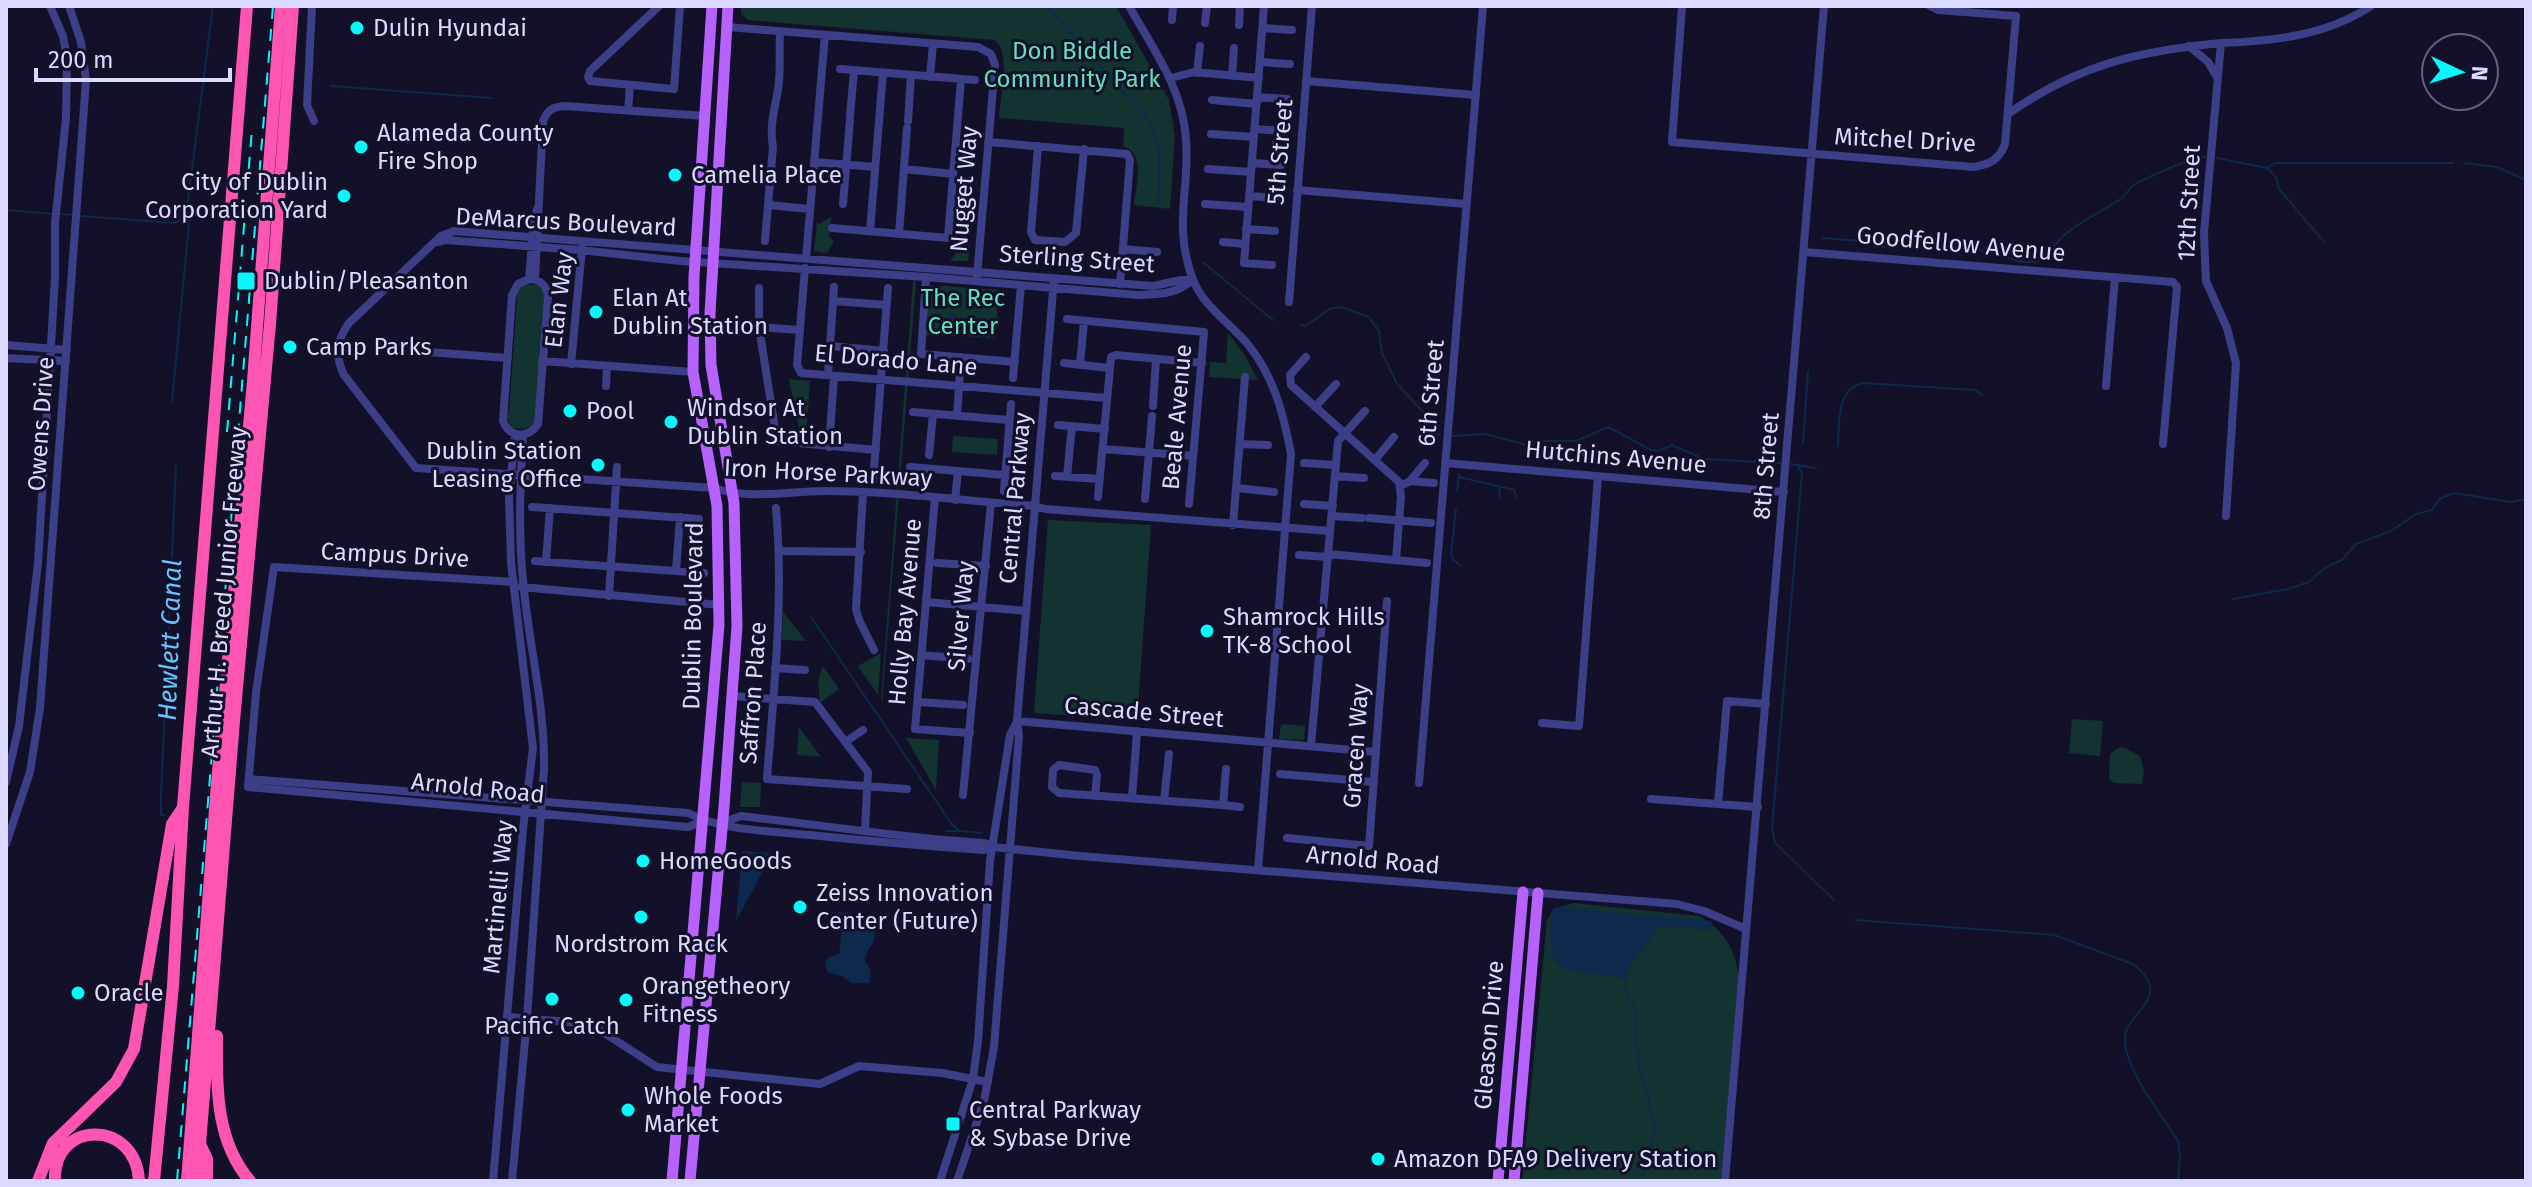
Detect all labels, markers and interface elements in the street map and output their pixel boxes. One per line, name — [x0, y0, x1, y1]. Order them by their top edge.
place label: Dulin Hyundai — [373, 14, 527, 42]
marker: Dulin Hyundai — [348, 19, 366, 37]
scale bar — [36, 32, 230, 82]
north arrow — [2420, 32, 2500, 112]
park label: Don Biddle Community Park — [984, 37, 1161, 93]
text: 200 m — [48, 46, 114, 74]
text: N — [2465, 65, 2493, 82]
street label: 5th Street — [1261, 98, 1299, 206]
place label: Alameda County Fire Shop — [377, 119, 554, 175]
street label: Mitchel Drive — [1833, 122, 1977, 158]
street label: Nugget Way — [945, 125, 983, 253]
marker: Alameda County Fire Shop — [352, 138, 370, 156]
street label: 12th Street — [2172, 144, 2206, 262]
place label: Camelia Place — [691, 161, 842, 189]
marker: Camelia Place — [666, 166, 684, 184]
place label: City of Dublin Corporation Yard — [145, 168, 328, 224]
marker: City of Dublin Corporation Yard — [335, 187, 353, 205]
street label: DeMarcus Boulevard — [455, 202, 677, 242]
street label: Goodfellow Avenue — [1855, 221, 2067, 267]
street label: Sterling Street — [998, 240, 1156, 278]
street label: Elan Way — [539, 250, 579, 350]
place label: Dublin/Pleasanton — [264, 267, 469, 295]
marker: Dublin/Pleasanton — [235, 270, 257, 292]
place label: Elan At Dublin Station — [612, 284, 768, 340]
park label: The Rec Center — [921, 284, 1005, 340]
marker: Elan At Dublin Station — [587, 303, 605, 321]
place label: Camp Parks — [306, 333, 432, 361]
marker: Camp Parks — [281, 338, 299, 356]
street label: 6th Street — [1412, 338, 1450, 448]
street label: El Dorado Lane — [813, 339, 979, 381]
street label: Beale Avenue — [1157, 343, 1197, 491]
street label: Owens Drive — [22, 356, 60, 492]
place label: Windsor At Dublin Station — [687, 394, 843, 450]
place label: Pool — [586, 397, 634, 425]
marker: Pool — [561, 402, 579, 420]
street label: Central Parkway — [994, 411, 1036, 585]
street label: 8th Street — [1747, 411, 1785, 521]
marker: Windsor At Dublin Station — [662, 413, 680, 431]
street label: Arthur H. Breed Junior Freeway — [196, 425, 252, 759]
street label: Hutchins Avenue — [1524, 435, 1708, 479]
place label: Dublin Station Leasing Office — [426, 437, 582, 493]
street label: Iron Horse Parkway — [723, 454, 933, 492]
marker: Dublin Station Leasing Office — [589, 456, 607, 474]
street label: Holly Bay Avenue — [883, 517, 927, 707]
street label: Dublin Boulevard — [677, 522, 709, 710]
street label: Campus Drive — [320, 537, 470, 573]
water label: Hewlett Canal — [152, 559, 188, 721]
street label: Silver Way — [942, 559, 980, 672]
place label: Shamrock Hills TK-8 School — [1223, 603, 1385, 659]
street label: Saffron Place — [734, 621, 772, 765]
marker: Shamrock Hills TK-8 School — [1198, 622, 1216, 640]
street label: Gracen Way — [1338, 683, 1374, 809]
street label: Cascade Street — [1063, 691, 1225, 733]
street label: Arnold Road — [410, 767, 546, 809]
street label: Martinelli Way — [477, 819, 519, 975]
street label: Arnold Road — [1305, 840, 1441, 880]
place label: HomeGoods — [659, 847, 792, 875]
marker: HomeGoods — [634, 852, 652, 870]
place label: Zeiss Innovation Center (Future) — [816, 879, 994, 935]
marker: Zeiss Innovation Center (Future) — [791, 898, 809, 916]
marker: Nordstrom Rack — [632, 908, 650, 926]
place label: Nordstrom Rack — [554, 930, 729, 958]
street label: Gleason Drive — [1469, 959, 1509, 1111]
place label: Orangetheory Fitness — [642, 972, 790, 1028]
place label: Oracle — [94, 979, 164, 1007]
marker: Oracle — [69, 984, 87, 1002]
marker: Pacific Catch — [543, 990, 561, 1008]
marker: Orangetheory Fitness — [617, 991, 635, 1009]
place label: Pacific Catch — [484, 1012, 620, 1040]
place label: Whole Foods Market — [644, 1082, 783, 1138]
place label: Central Parkway & Sybase Drive — [969, 1096, 1141, 1152]
marker: Whole Foods Market — [619, 1101, 637, 1119]
marker: Central Parkway & Sybase Drive — [944, 1115, 962, 1133]
place label: Amazon DFA9 Delivery Station — [1394, 1145, 1717, 1173]
marker: Amazon DFA9 Delivery Station — [1369, 1150, 1387, 1168]

